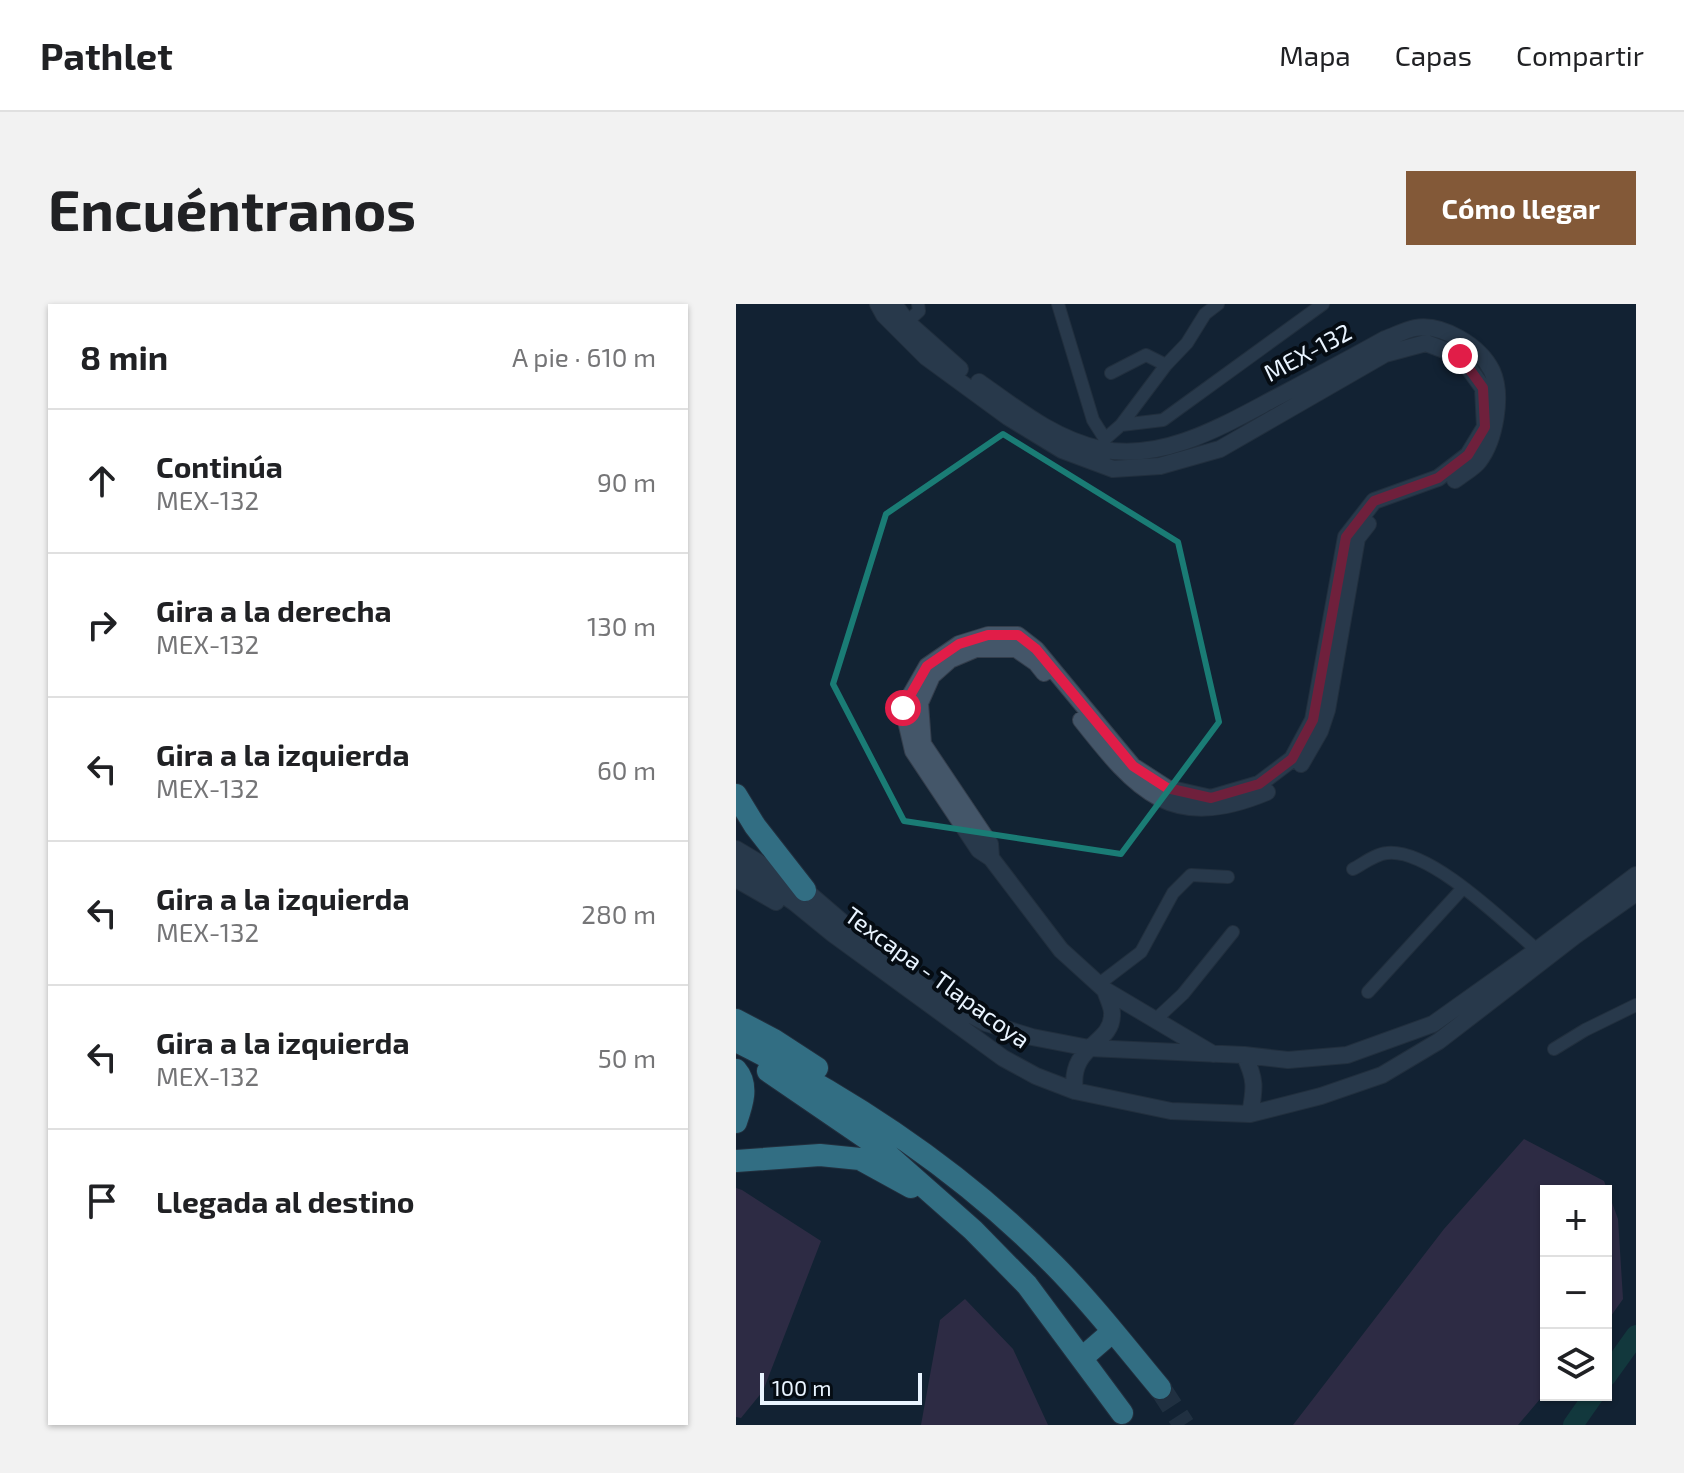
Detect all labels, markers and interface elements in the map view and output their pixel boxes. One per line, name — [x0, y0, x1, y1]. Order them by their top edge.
text: Pathlet — [40, 32, 173, 78]
text: Mapa — [1279, 38, 1351, 72]
text: Capas — [1395, 38, 1472, 72]
text: Compartir — [1516, 38, 1644, 72]
button: Cómo llegar — [1406, 171, 1636, 245]
text: Encuéntranos — [48, 175, 416, 242]
street label: MEX-132 — [1258, 317, 1356, 387]
text: 8 min — [80, 336, 168, 377]
route end — [1442, 338, 1478, 374]
text: A pie · 610 m — [512, 341, 656, 372]
text: Continúa — [156, 448, 283, 484]
icon: ahead — [80, 459, 124, 503]
text: 90 m — [597, 466, 656, 497]
text: MEX-132 — [156, 484, 259, 515]
text: Gira a la derecha — [156, 592, 392, 628]
icon: right — [80, 603, 124, 647]
text: 130 m — [587, 610, 656, 641]
text: MEX-132 — [156, 628, 259, 659]
route start — [885, 690, 921, 726]
text: Gira a la izquierda — [156, 736, 410, 772]
icon: left — [80, 747, 124, 791]
text: 60 m — [597, 754, 656, 785]
text: MEX-132 — [156, 772, 259, 803]
text: Gira a la izquierda — [156, 880, 410, 916]
icon: left — [80, 891, 124, 935]
text: 280 m — [581, 898, 656, 929]
street label: Texcapa - Tlapacoya — [840, 900, 1036, 1054]
text: MEX-132 — [156, 916, 259, 947]
text: Gira a la izquierda — [156, 1024, 410, 1060]
icon: left — [80, 1035, 124, 1079]
text: 50 m — [598, 1042, 656, 1073]
text: MEX-132 — [156, 1060, 259, 1091]
icon: arrive — [80, 1179, 124, 1223]
text: Llegada al destino — [156, 1183, 415, 1219]
map controls — [1540, 1185, 1612, 1401]
button: + — [1540, 1185, 1612, 1257]
button: − — [1540, 1257, 1612, 1329]
button: layers — [1540, 1329, 1612, 1401]
scale bar — [760, 1369, 922, 1405]
text: 100 m — [772, 1374, 831, 1400]

